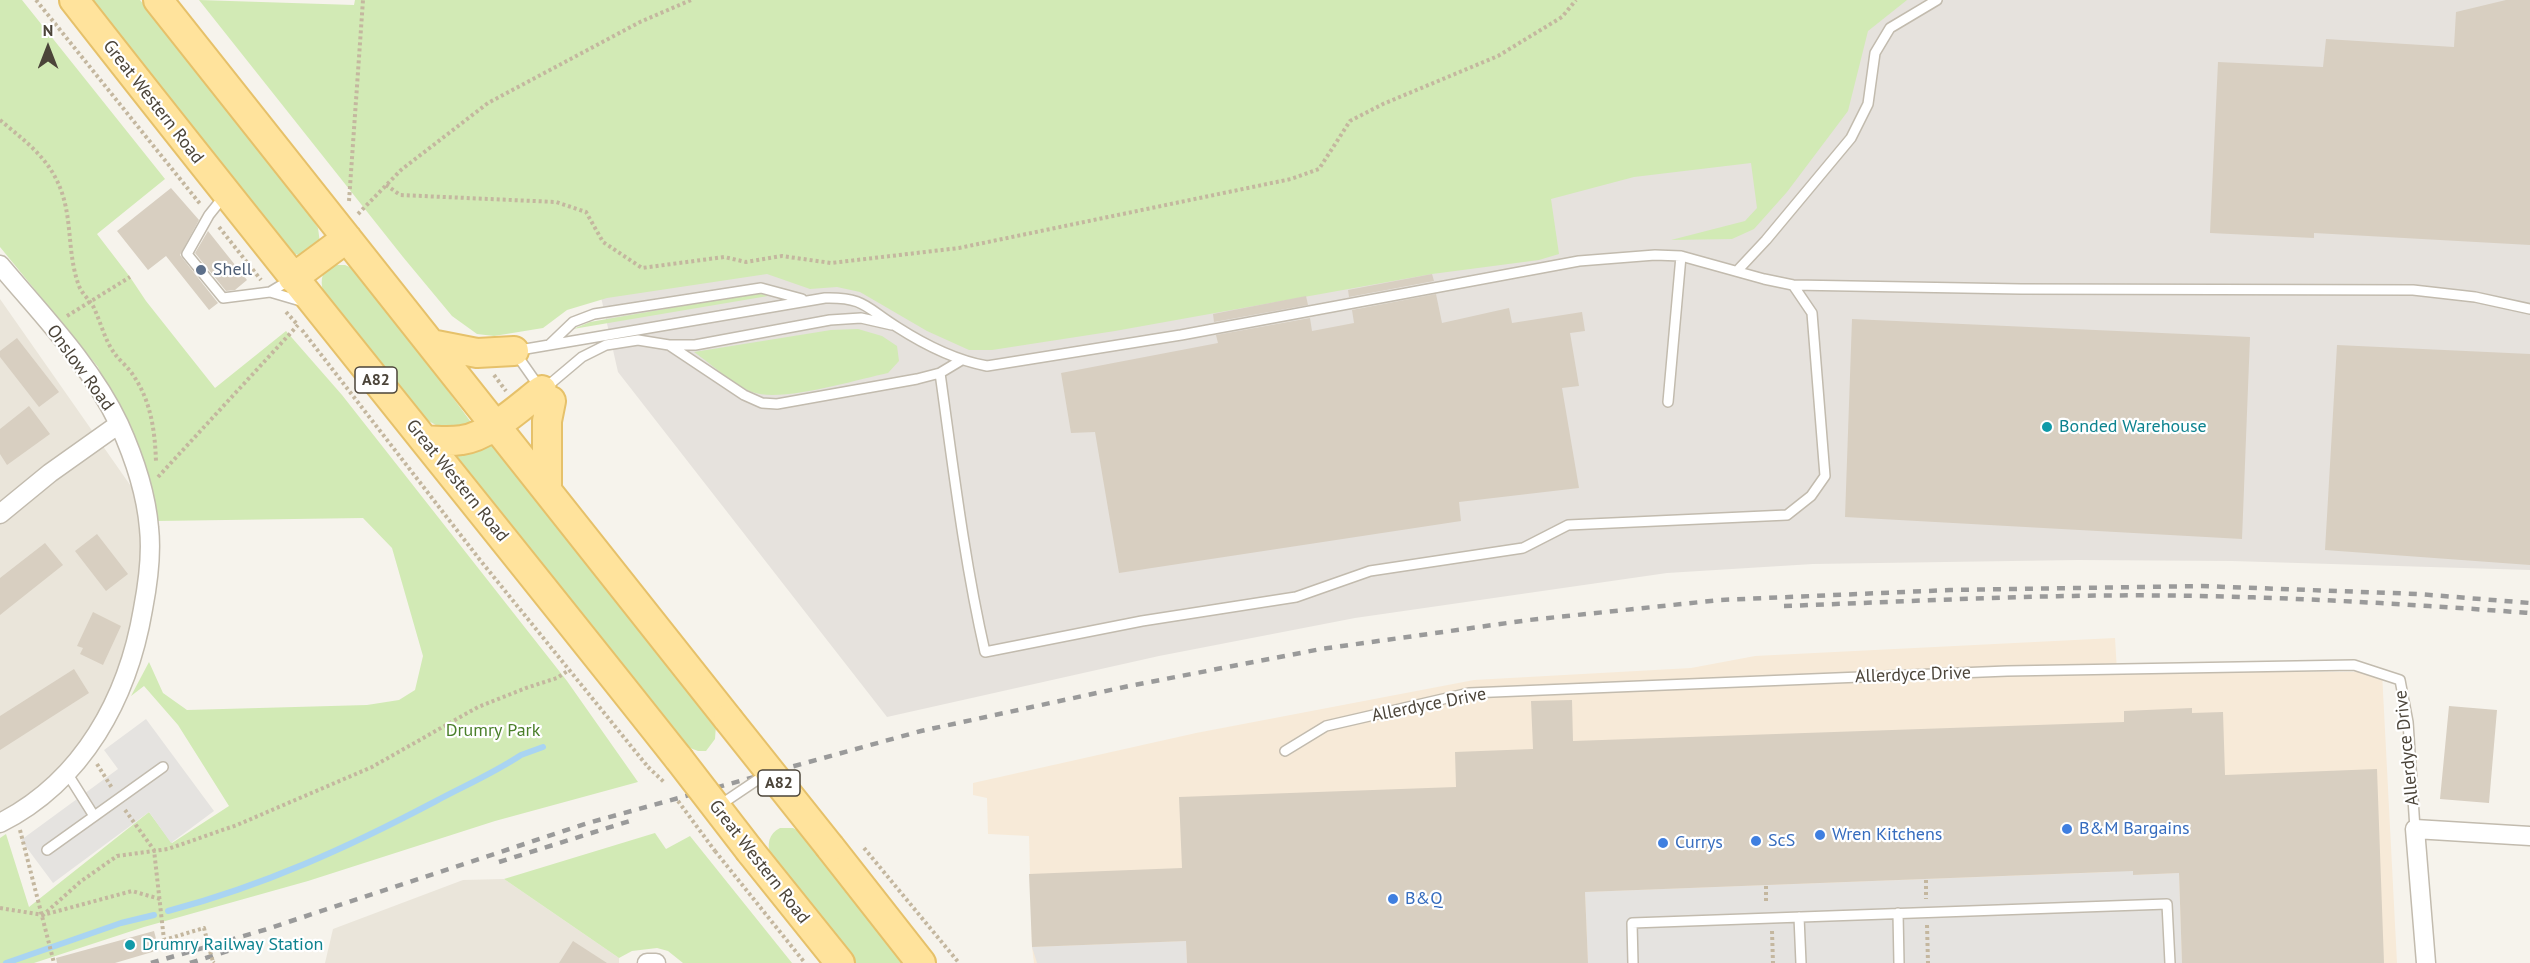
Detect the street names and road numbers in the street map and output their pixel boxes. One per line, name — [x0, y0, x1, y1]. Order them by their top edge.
street label: Great Western Road — [98, 36, 208, 168]
street label: Onslow Road — [42, 321, 118, 415]
road number: A82 — [355, 367, 397, 393]
street label: Great Western Road — [401, 416, 513, 546]
street label: Allerdyce Drive — [1855, 662, 1971, 688]
street label: Allerdyce Drive — [1370, 683, 1488, 727]
street label: Allerdyce Drive — [2390, 689, 2424, 807]
road number: A82 — [758, 770, 800, 796]
street label: Great Western Road — [704, 796, 814, 928]

